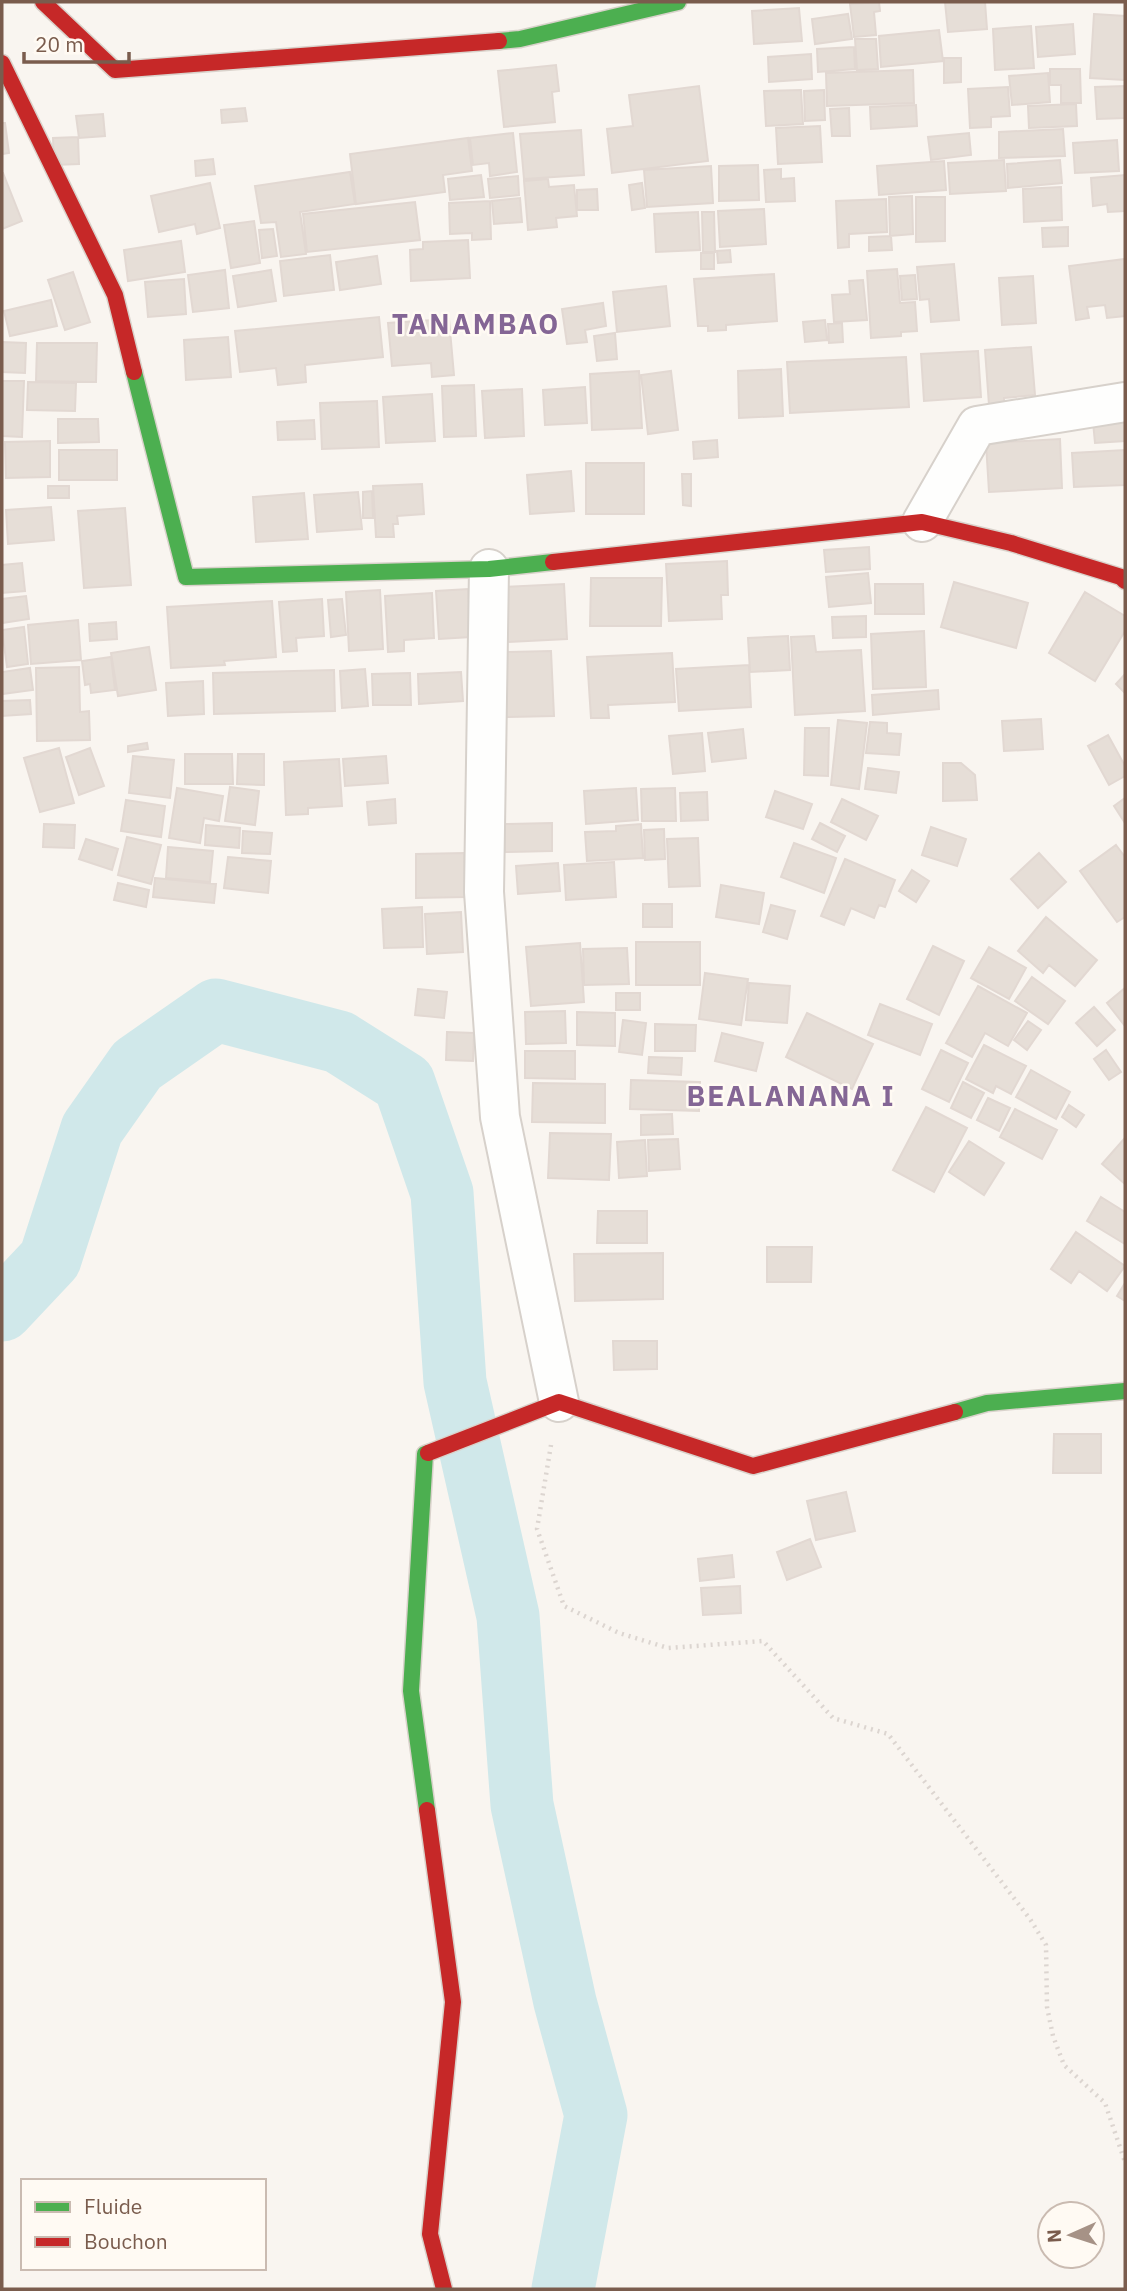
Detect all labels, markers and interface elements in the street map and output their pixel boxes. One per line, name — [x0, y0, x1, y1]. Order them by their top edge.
scale bar — [24, 21, 130, 65]
text: 20 m — [35, 30, 84, 58]
district label: TANAMBAO — [392, 305, 560, 342]
district label: BEALANANA I — [687, 1077, 895, 1114]
legend — [21, 2179, 266, 2270]
text: Fluide — [84, 2192, 142, 2220]
north arrow — [1036, 2200, 1106, 2270]
text: Bouchon — [84, 2227, 168, 2255]
text: N — [1042, 2228, 1066, 2243]

